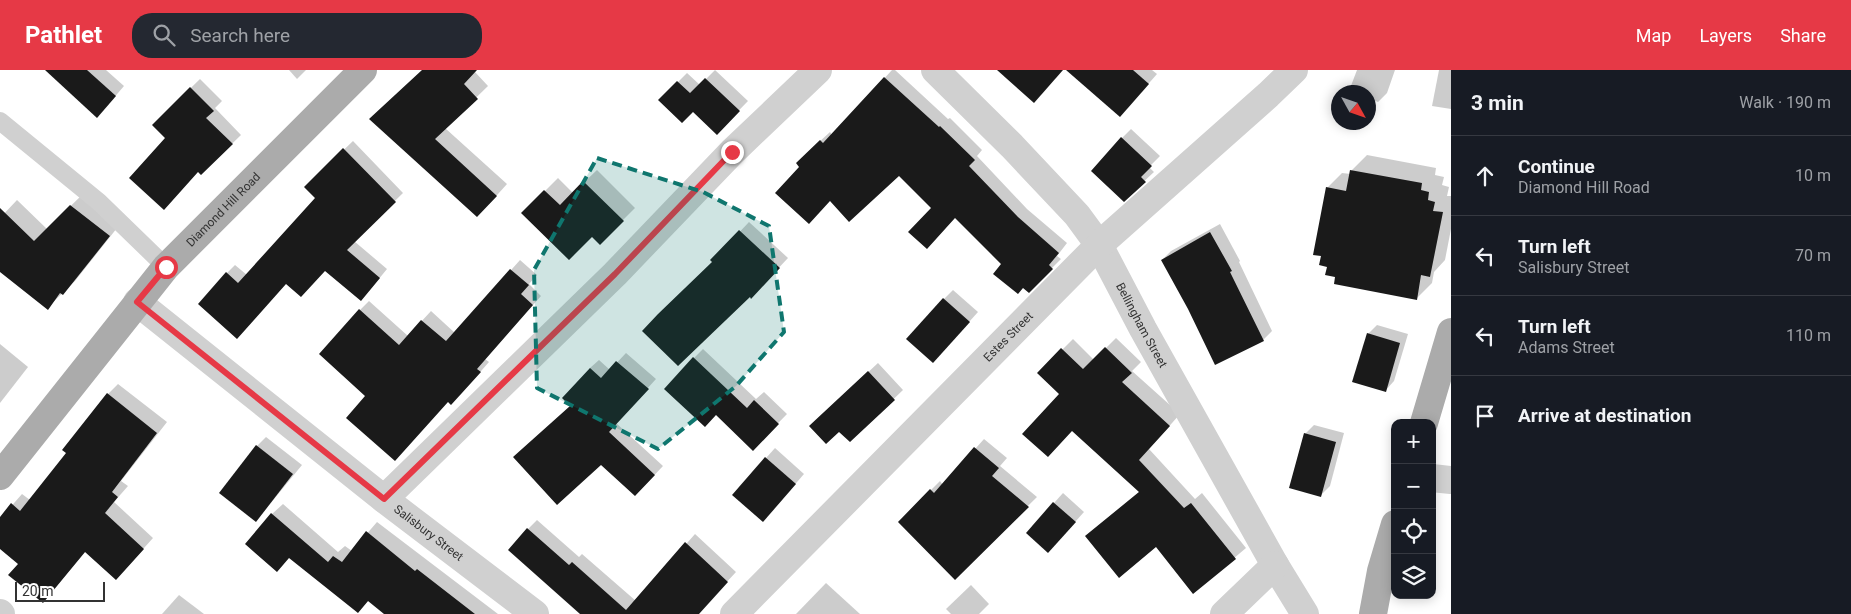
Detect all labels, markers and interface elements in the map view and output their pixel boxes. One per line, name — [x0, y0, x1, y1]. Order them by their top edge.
search box — [132, 13, 482, 58]
text: Pathlet — [25, 21, 102, 49]
icon: search — [150, 21, 178, 49]
text: Search here — [190, 24, 290, 47]
text: Map — [1636, 25, 1671, 46]
text: Layers — [1699, 25, 1752, 46]
text: Share — [1780, 25, 1826, 46]
north arrow — [1331, 85, 1376, 130]
text: 3 min — [1471, 91, 1524, 115]
text: Walk · 190 m — [1739, 93, 1831, 112]
route end — [721, 141, 744, 164]
text: Continue — [1518, 155, 1595, 178]
icon: ahead — [1471, 162, 1499, 190]
text: 10 m — [1795, 166, 1831, 185]
street label: Diamond Hill Road — [183, 170, 263, 250]
text: Diamond Hill Road — [1518, 178, 1650, 197]
text: Turn left — [1518, 235, 1591, 258]
icon: left — [1471, 242, 1499, 270]
text: 70 m — [1795, 246, 1831, 265]
route start — [155, 256, 178, 279]
text: Salisbury Street — [1518, 258, 1629, 277]
street label: Bellingham Street — [1113, 280, 1170, 370]
street label: Estes Street — [981, 309, 1036, 364]
text: Turn left — [1518, 315, 1591, 338]
icon: left — [1471, 322, 1499, 350]
text: 110 m — [1786, 326, 1831, 345]
text: Adams Street — [1518, 338, 1615, 357]
icon: arrive — [1471, 402, 1499, 430]
text: Arrive at destination — [1518, 404, 1691, 427]
map controls — [1391, 419, 1436, 599]
button: + — [1391, 419, 1436, 464]
button: − — [1391, 464, 1436, 509]
street label: Salisbury Street — [391, 502, 466, 564]
button: locate — [1391, 509, 1436, 554]
button: layers — [1391, 554, 1436, 599]
scale bar — [15, 579, 105, 602]
text: 20 m — [22, 583, 54, 599]

